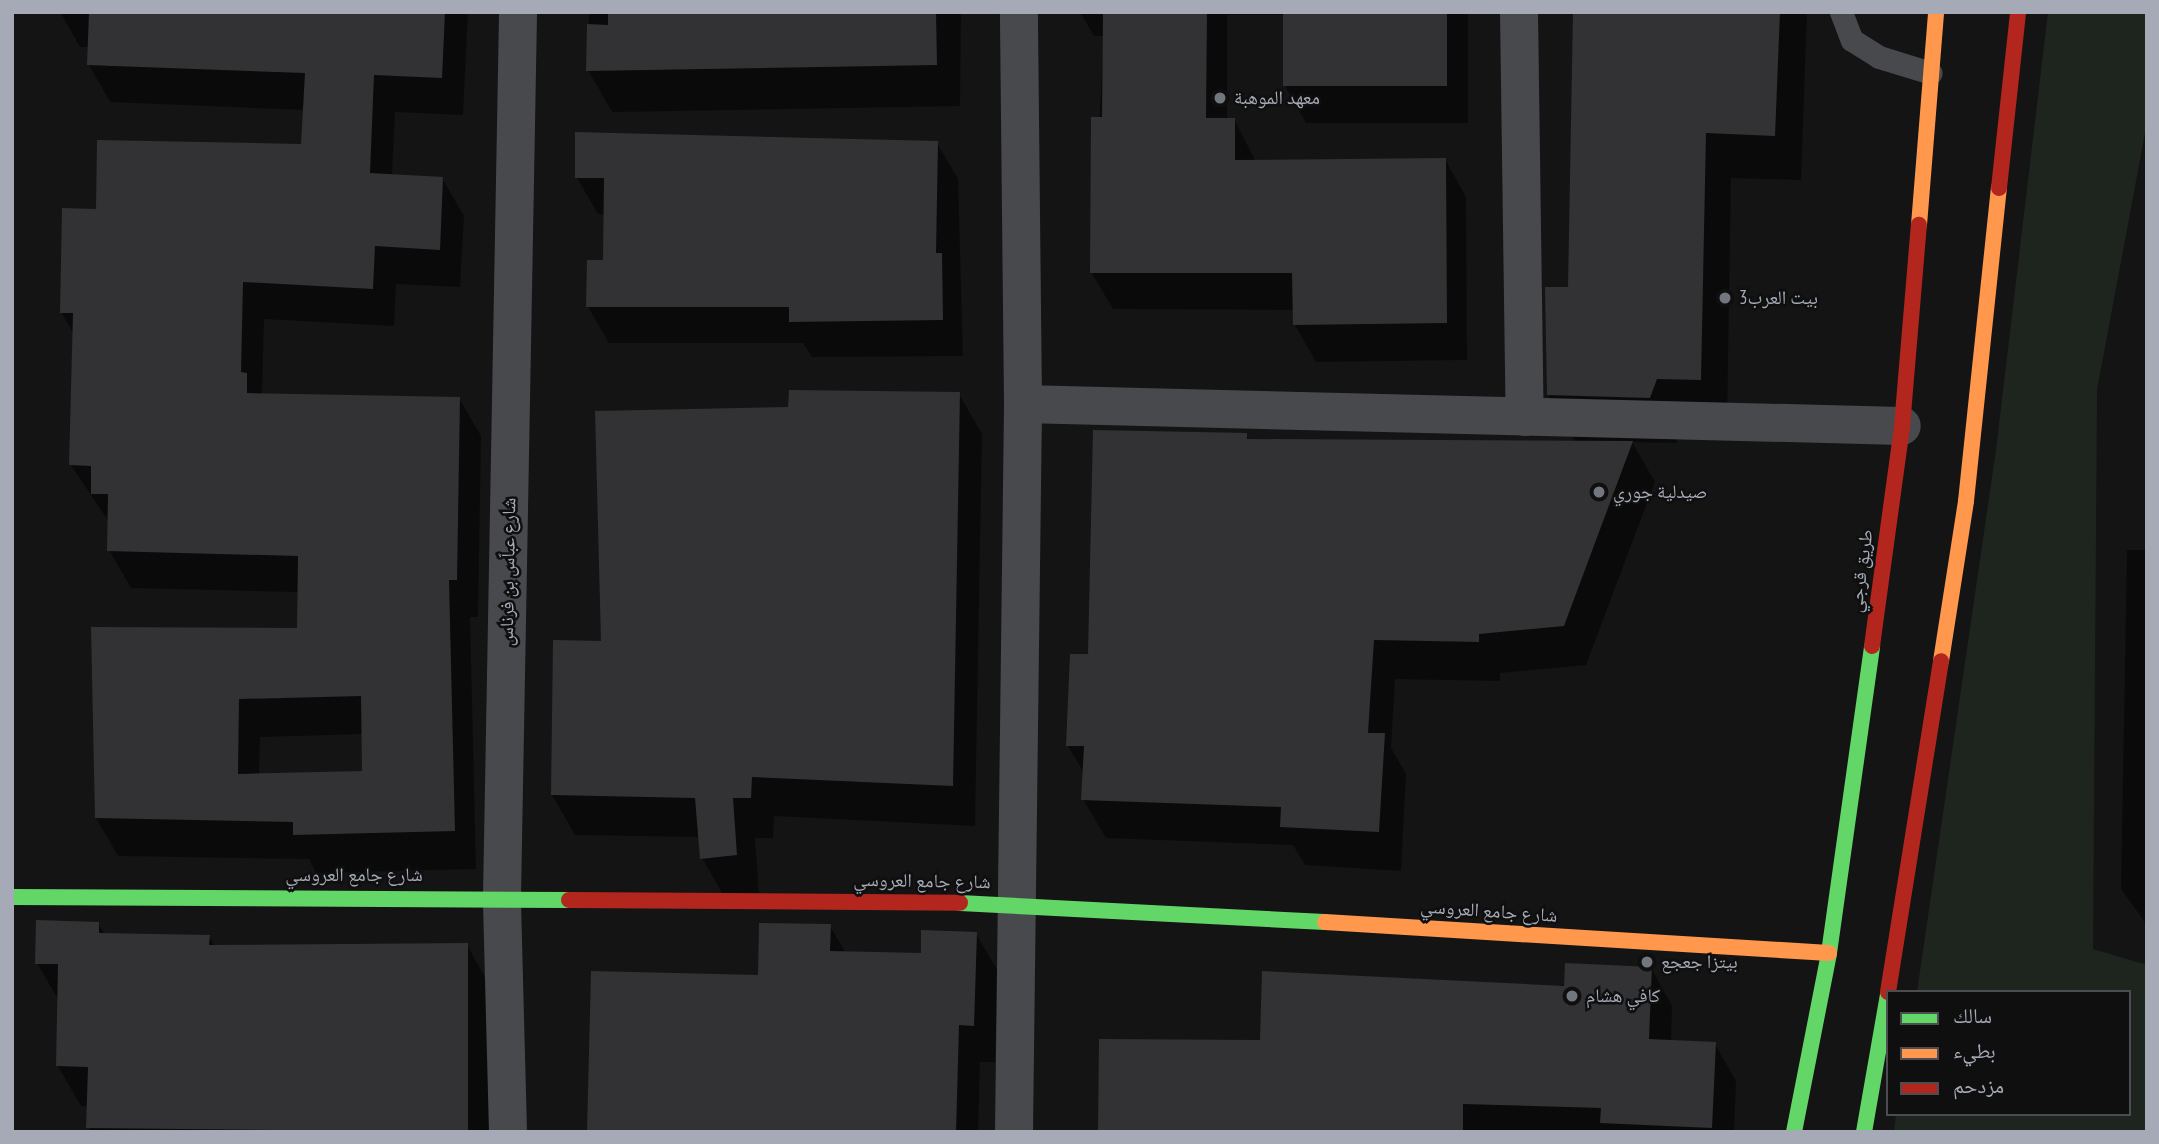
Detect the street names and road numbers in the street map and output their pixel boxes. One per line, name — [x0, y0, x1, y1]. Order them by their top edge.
street label: شارع عباّس بن فرناس — [495, 497, 521, 647]
street label: طريق قرجي — [1844, 528, 1878, 614]
street label: شارع جامع العروسي — [285, 864, 423, 886]
street label: شارع جامع العروسي — [853, 868, 991, 894]
street label: شارع جامع العروسي — [1420, 895, 1558, 927]

